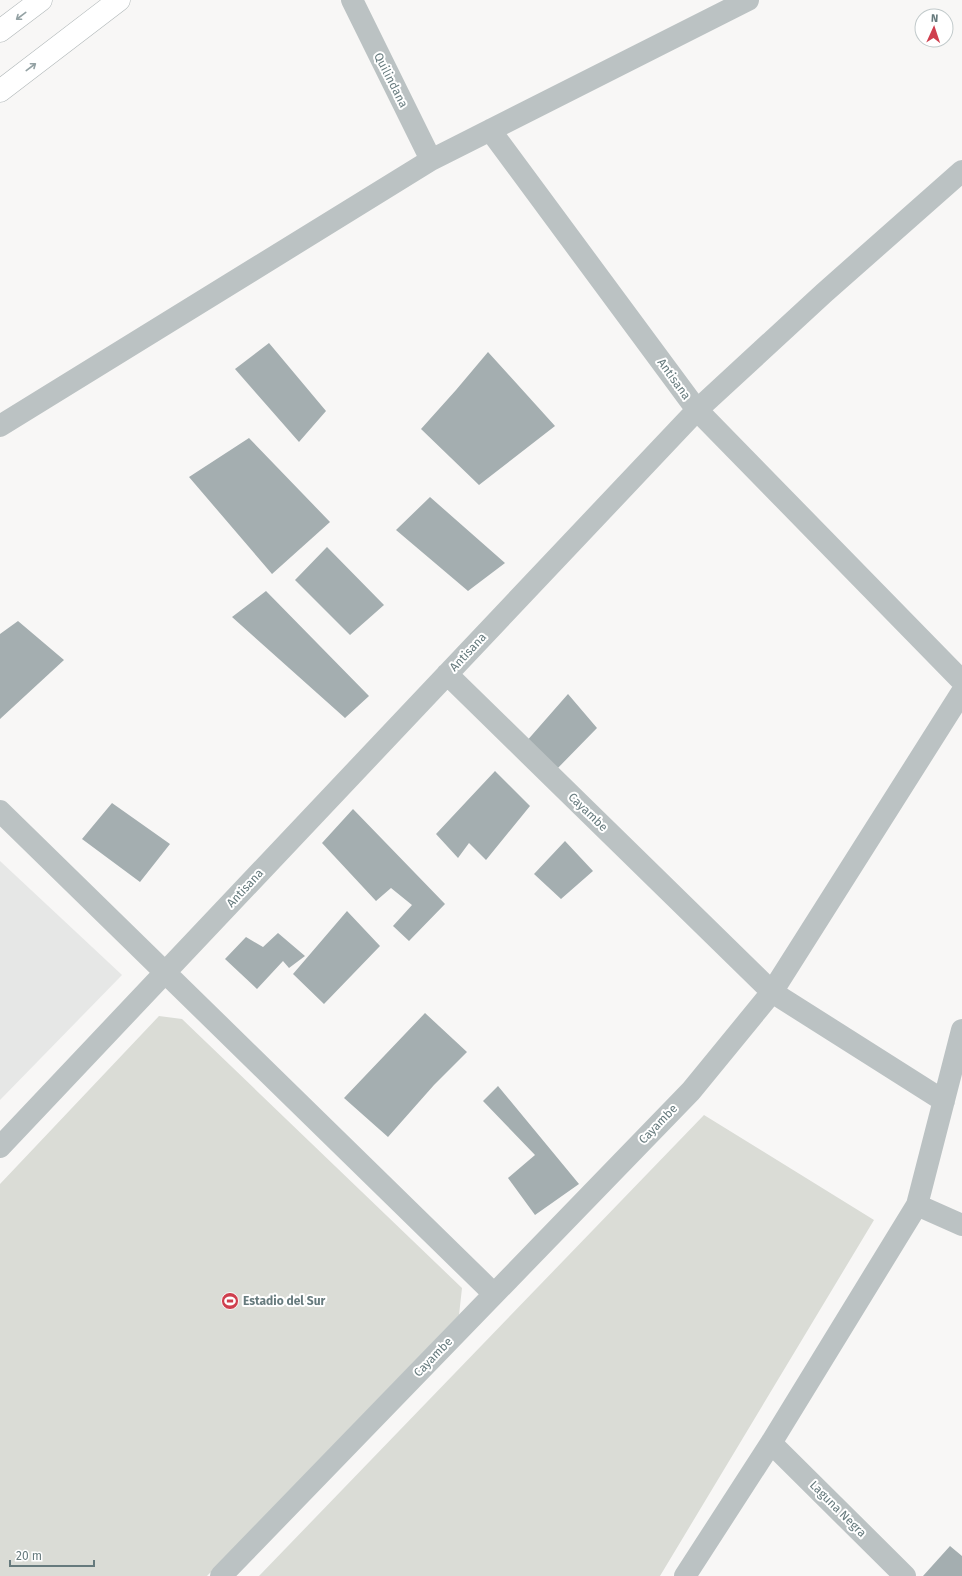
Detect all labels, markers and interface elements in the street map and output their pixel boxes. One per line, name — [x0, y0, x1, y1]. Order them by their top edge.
north arrow — [914, 8, 954, 48]
one-way arrow — [15, 11, 26, 20]
text: N — [931, 12, 938, 25]
street label: Quilindana — [371, 50, 411, 110]
one-way arrow — [25, 63, 36, 71]
street label: Antisana — [654, 356, 694, 402]
street label: Antisana — [447, 630, 489, 674]
street label: Cayambe — [565, 790, 611, 834]
street label: Antisana — [224, 866, 266, 910]
street label: Cayambe — [636, 1101, 680, 1147]
sports icon: Estadio del Sur — [220, 1291, 240, 1311]
place label: Estadio del Sur — [243, 1294, 326, 1308]
street label: Cayambe — [411, 1334, 455, 1380]
street label: Laguna Negra — [807, 1478, 869, 1540]
scale bar — [10, 1542, 94, 1568]
text: 20 m — [16, 1549, 42, 1563]

